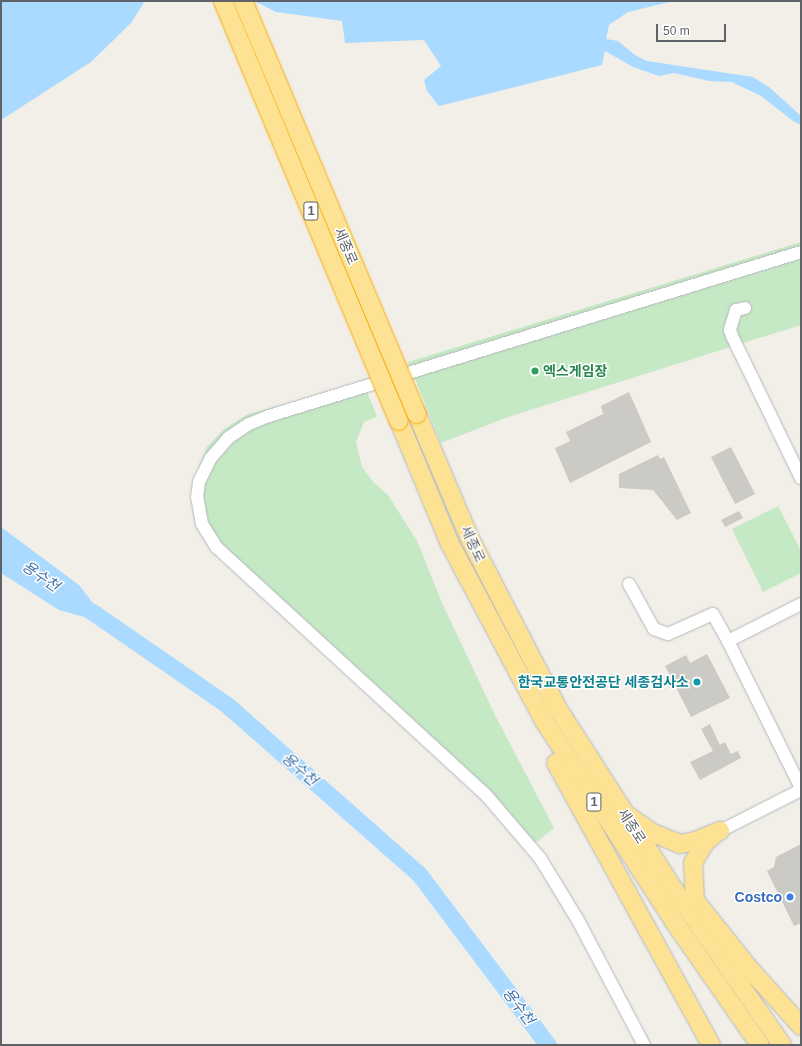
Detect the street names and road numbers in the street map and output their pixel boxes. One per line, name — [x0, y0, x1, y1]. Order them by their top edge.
road number: 1 — [303, 200, 319, 222]
street label: 세종로 — [331, 225, 361, 267]
street label: 세종로 — [457, 523, 489, 565]
road number: 1 — [586, 791, 602, 813]
street label: 세종로 — [614, 805, 650, 847]

